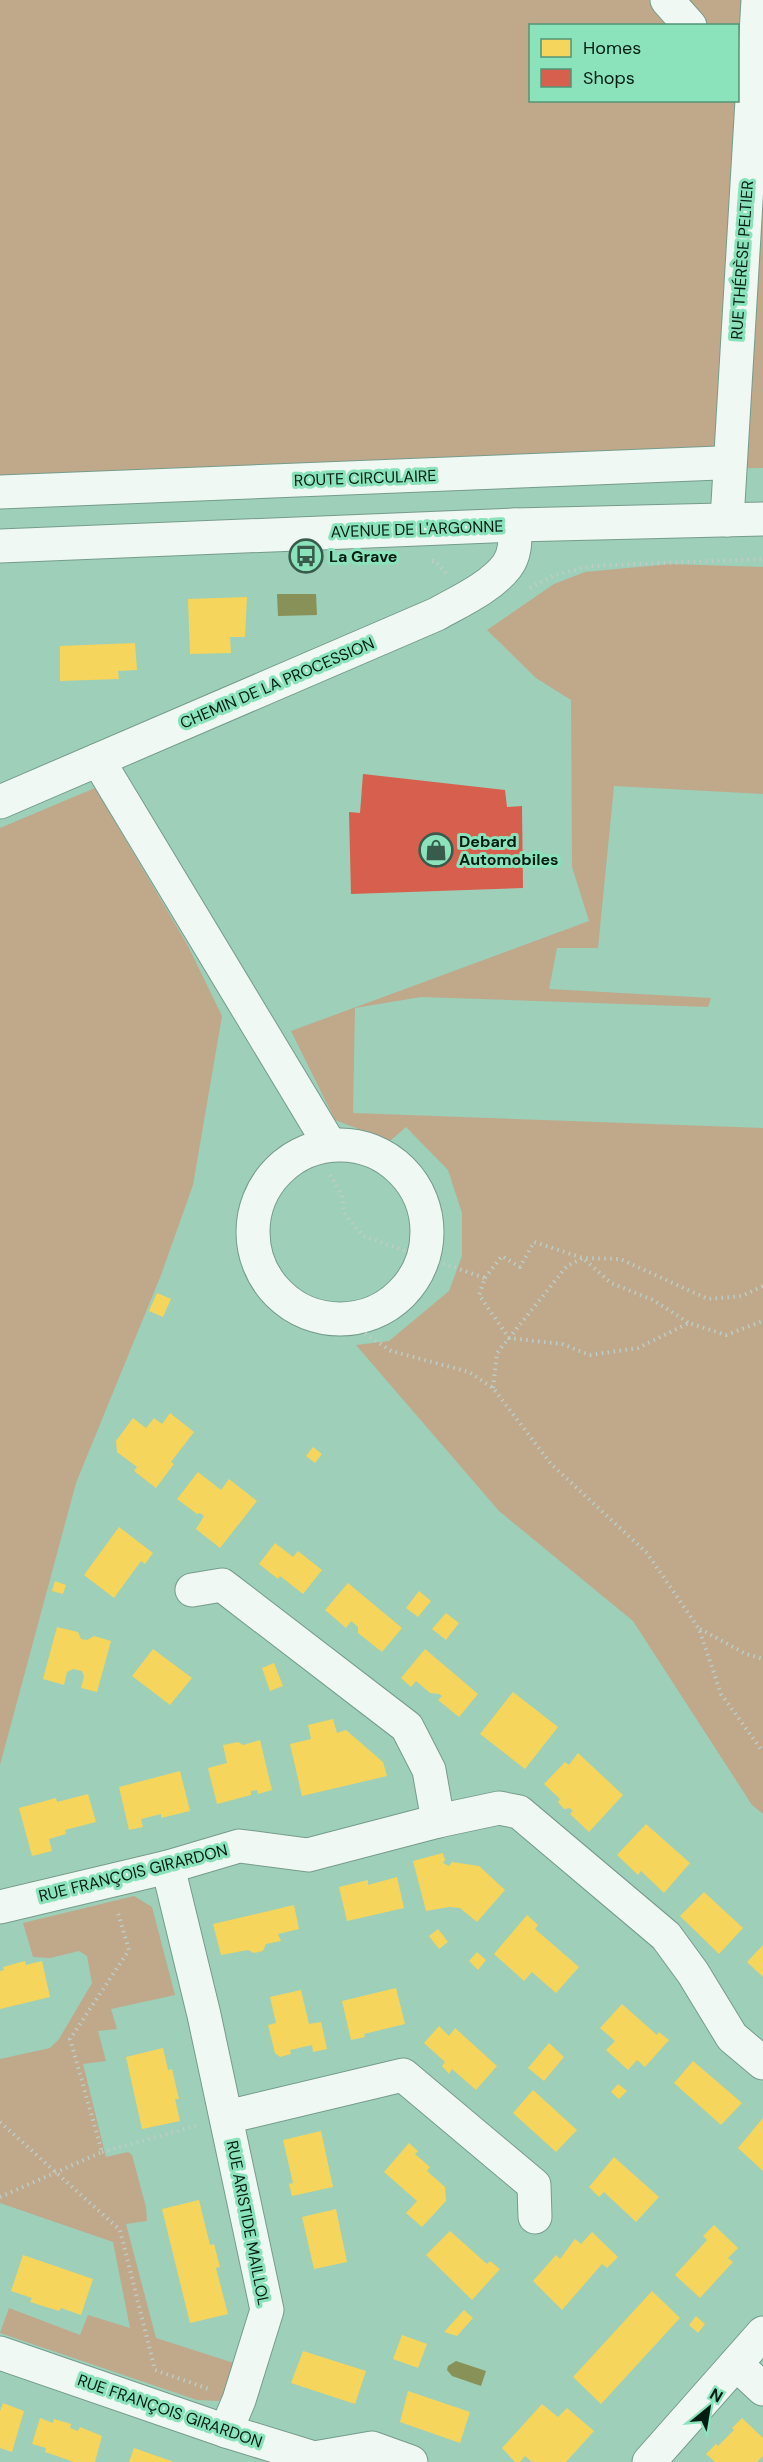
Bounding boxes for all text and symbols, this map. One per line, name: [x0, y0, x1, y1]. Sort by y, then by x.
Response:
legend: [529, 24, 739, 102]
text: Homes: [583, 36, 641, 60]
text: Shops: [583, 66, 635, 90]
street label: RUE THÉRÈSE PELTIER: [726, 180, 758, 340]
street label: ROUTE CIRCULAIRE: [293, 465, 437, 491]
street label: AVENUE DE L'ARGONNE: [330, 515, 504, 543]
bus stop icon: La Grave: [288, 538, 324, 574]
place label: La Grave: [329, 546, 398, 567]
street label: CHEMIN DE LA PROCESSION: [177, 633, 377, 733]
place label: Debard Automobiles: [459, 831, 559, 870]
shop icon: Debard Automobiles: [418, 832, 454, 868]
street label: RUE FRANÇOIS GIRARDON: [36, 1839, 230, 1907]
street label: RUE ARISTIDE MAILLOL: [222, 2139, 274, 2307]
street label: RUE FRANÇOIS GIRARDON: [75, 2369, 265, 2453]
north arrow: [679, 2378, 739, 2438]
text: N: [706, 2383, 727, 2407]

